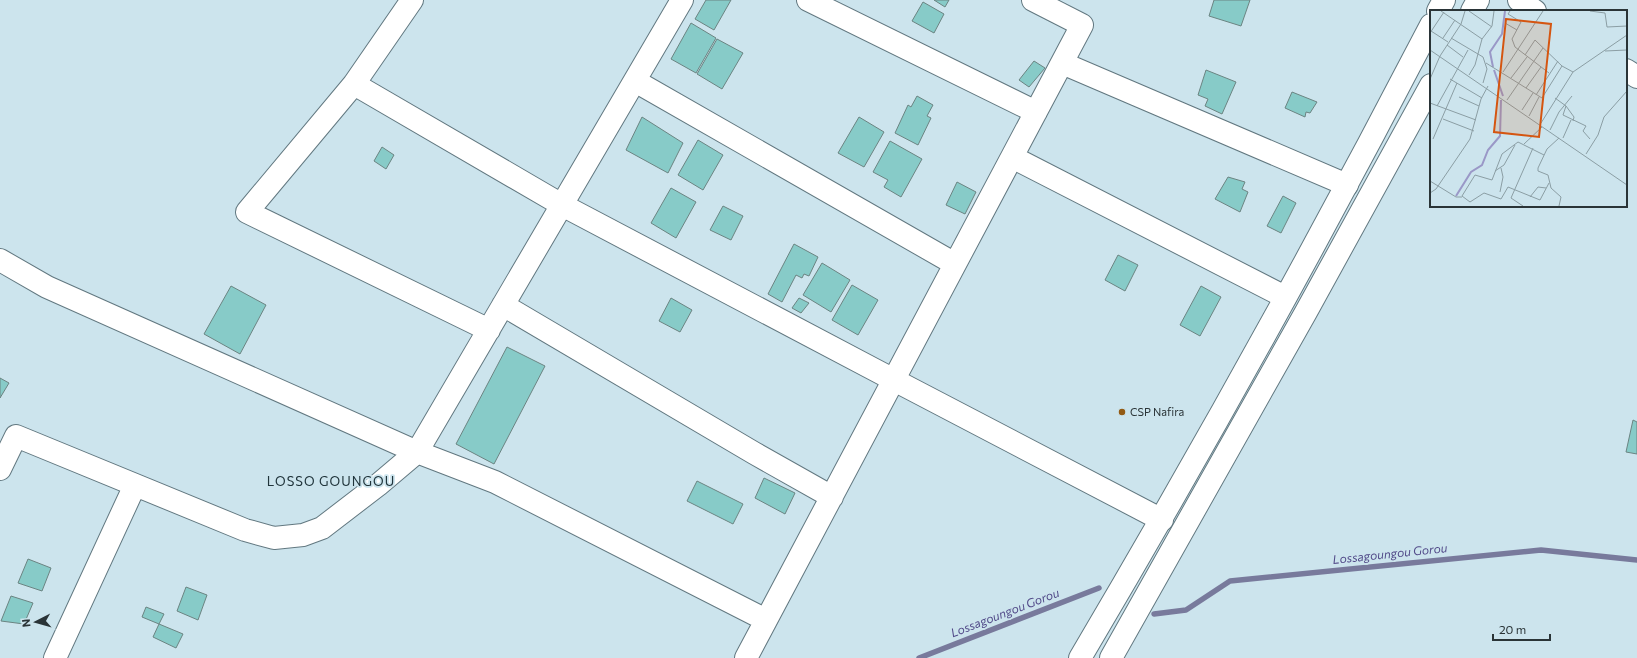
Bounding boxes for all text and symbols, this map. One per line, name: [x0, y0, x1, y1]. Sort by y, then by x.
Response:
inset map: [1430, 10, 1627, 207]
place label: CSP Nafira: [1130, 405, 1184, 418]
marker: CSP Nafira: [1117, 407, 1127, 417]
district label: LOSSO GOUNGOU: [267, 473, 395, 489]
water label: Lossagoungou Gorou: [1332, 540, 1448, 566]
water label: Lossagoungou Gorou: [948, 585, 1061, 639]
north arrow: [16, 602, 56, 642]
scale bar: [1493, 616, 1550, 642]
text: N: [19, 618, 32, 628]
text: 20 m: [1499, 622, 1526, 636]

